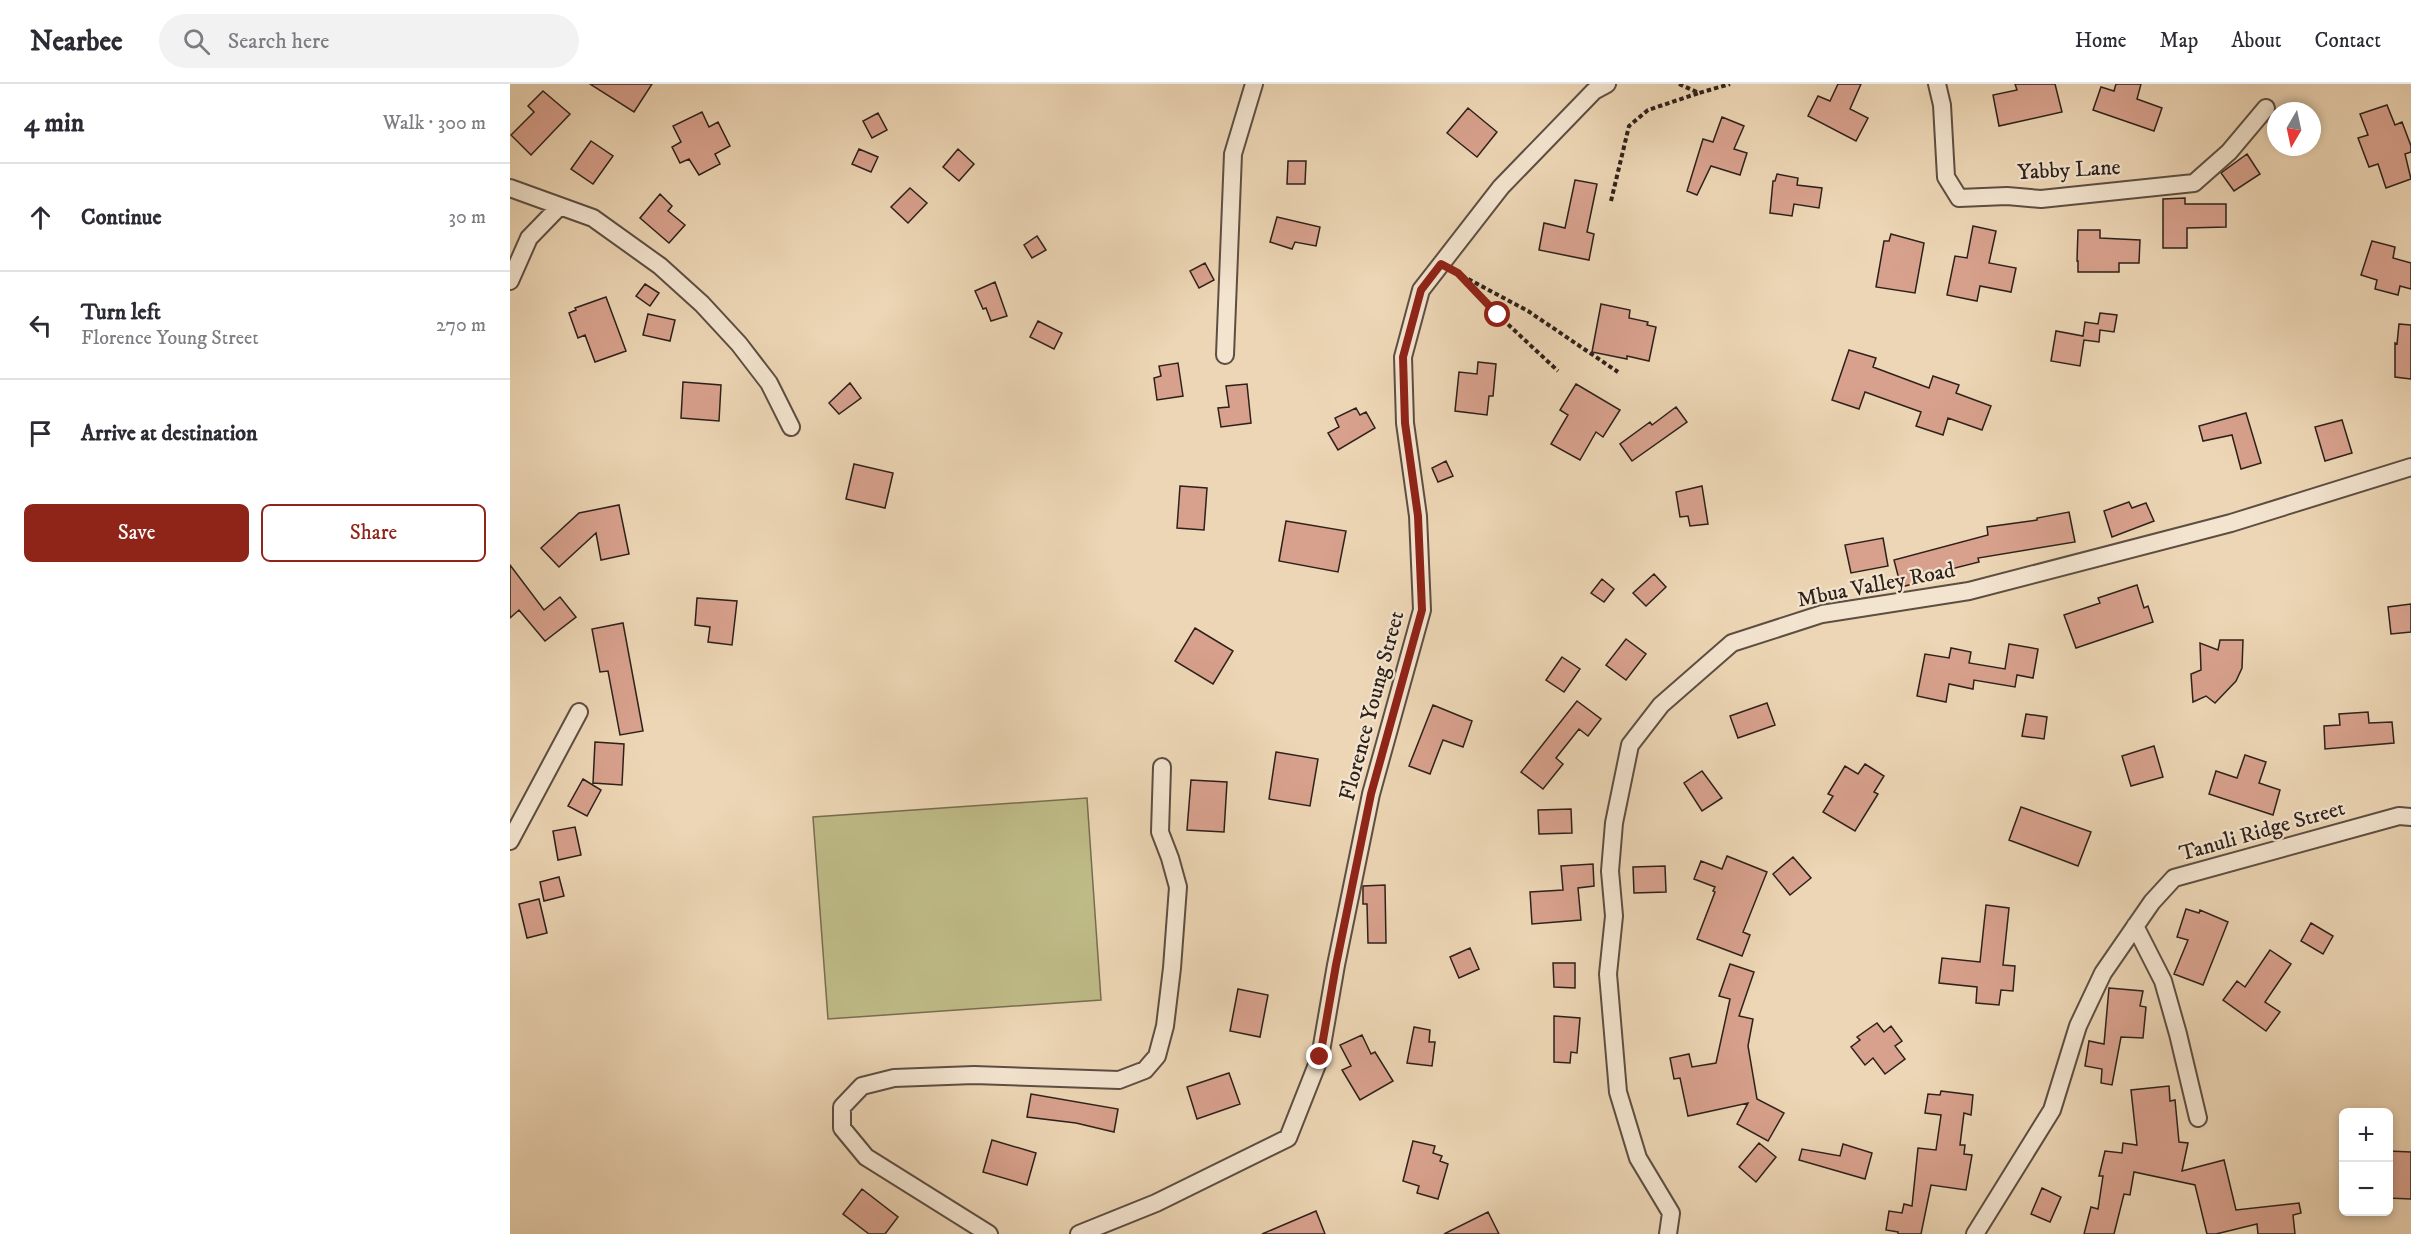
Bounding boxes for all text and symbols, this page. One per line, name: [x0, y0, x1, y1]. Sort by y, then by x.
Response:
search box: [159, 14, 579, 68]
text: Nearbee: [30, 24, 123, 59]
icon: search: [180, 25, 213, 58]
text: Search here: [228, 28, 329, 55]
text: Home: [2075, 28, 2127, 54]
text: Map: [2160, 28, 2198, 54]
text: About: [2231, 28, 2282, 54]
text: Contact: [2315, 28, 2381, 54]
north arrow: [2267, 102, 2321, 156]
text: 4 min: [24, 107, 84, 140]
text: Walk · 300 m: [383, 111, 486, 136]
street label: Yabby Lane: [2017, 154, 2121, 186]
icon: ahead: [24, 201, 57, 234]
text: Continue: [81, 204, 162, 231]
text: 30 m: [448, 205, 486, 230]
text: Turn left: [81, 299, 161, 326]
route start: [1484, 301, 1510, 327]
icon: left: [24, 309, 57, 342]
text: 270 m: [436, 313, 486, 338]
text: Florence Young Street: [81, 326, 259, 351]
icon: arrive: [24, 417, 57, 450]
text: Arrive at destination: [81, 420, 258, 447]
button: Save: [24, 504, 249, 562]
button: Share: [261, 504, 486, 562]
street label: Mbua Valley Road: [1795, 556, 1957, 614]
street label: Florence Young Street: [1334, 608, 1410, 804]
street label: Tanuli Ridge Street: [2176, 794, 2348, 868]
route end: [1306, 1043, 1332, 1069]
map controls: [2339, 1108, 2393, 1216]
button: +: [2339, 1108, 2393, 1162]
button: −: [2339, 1162, 2393, 1216]

